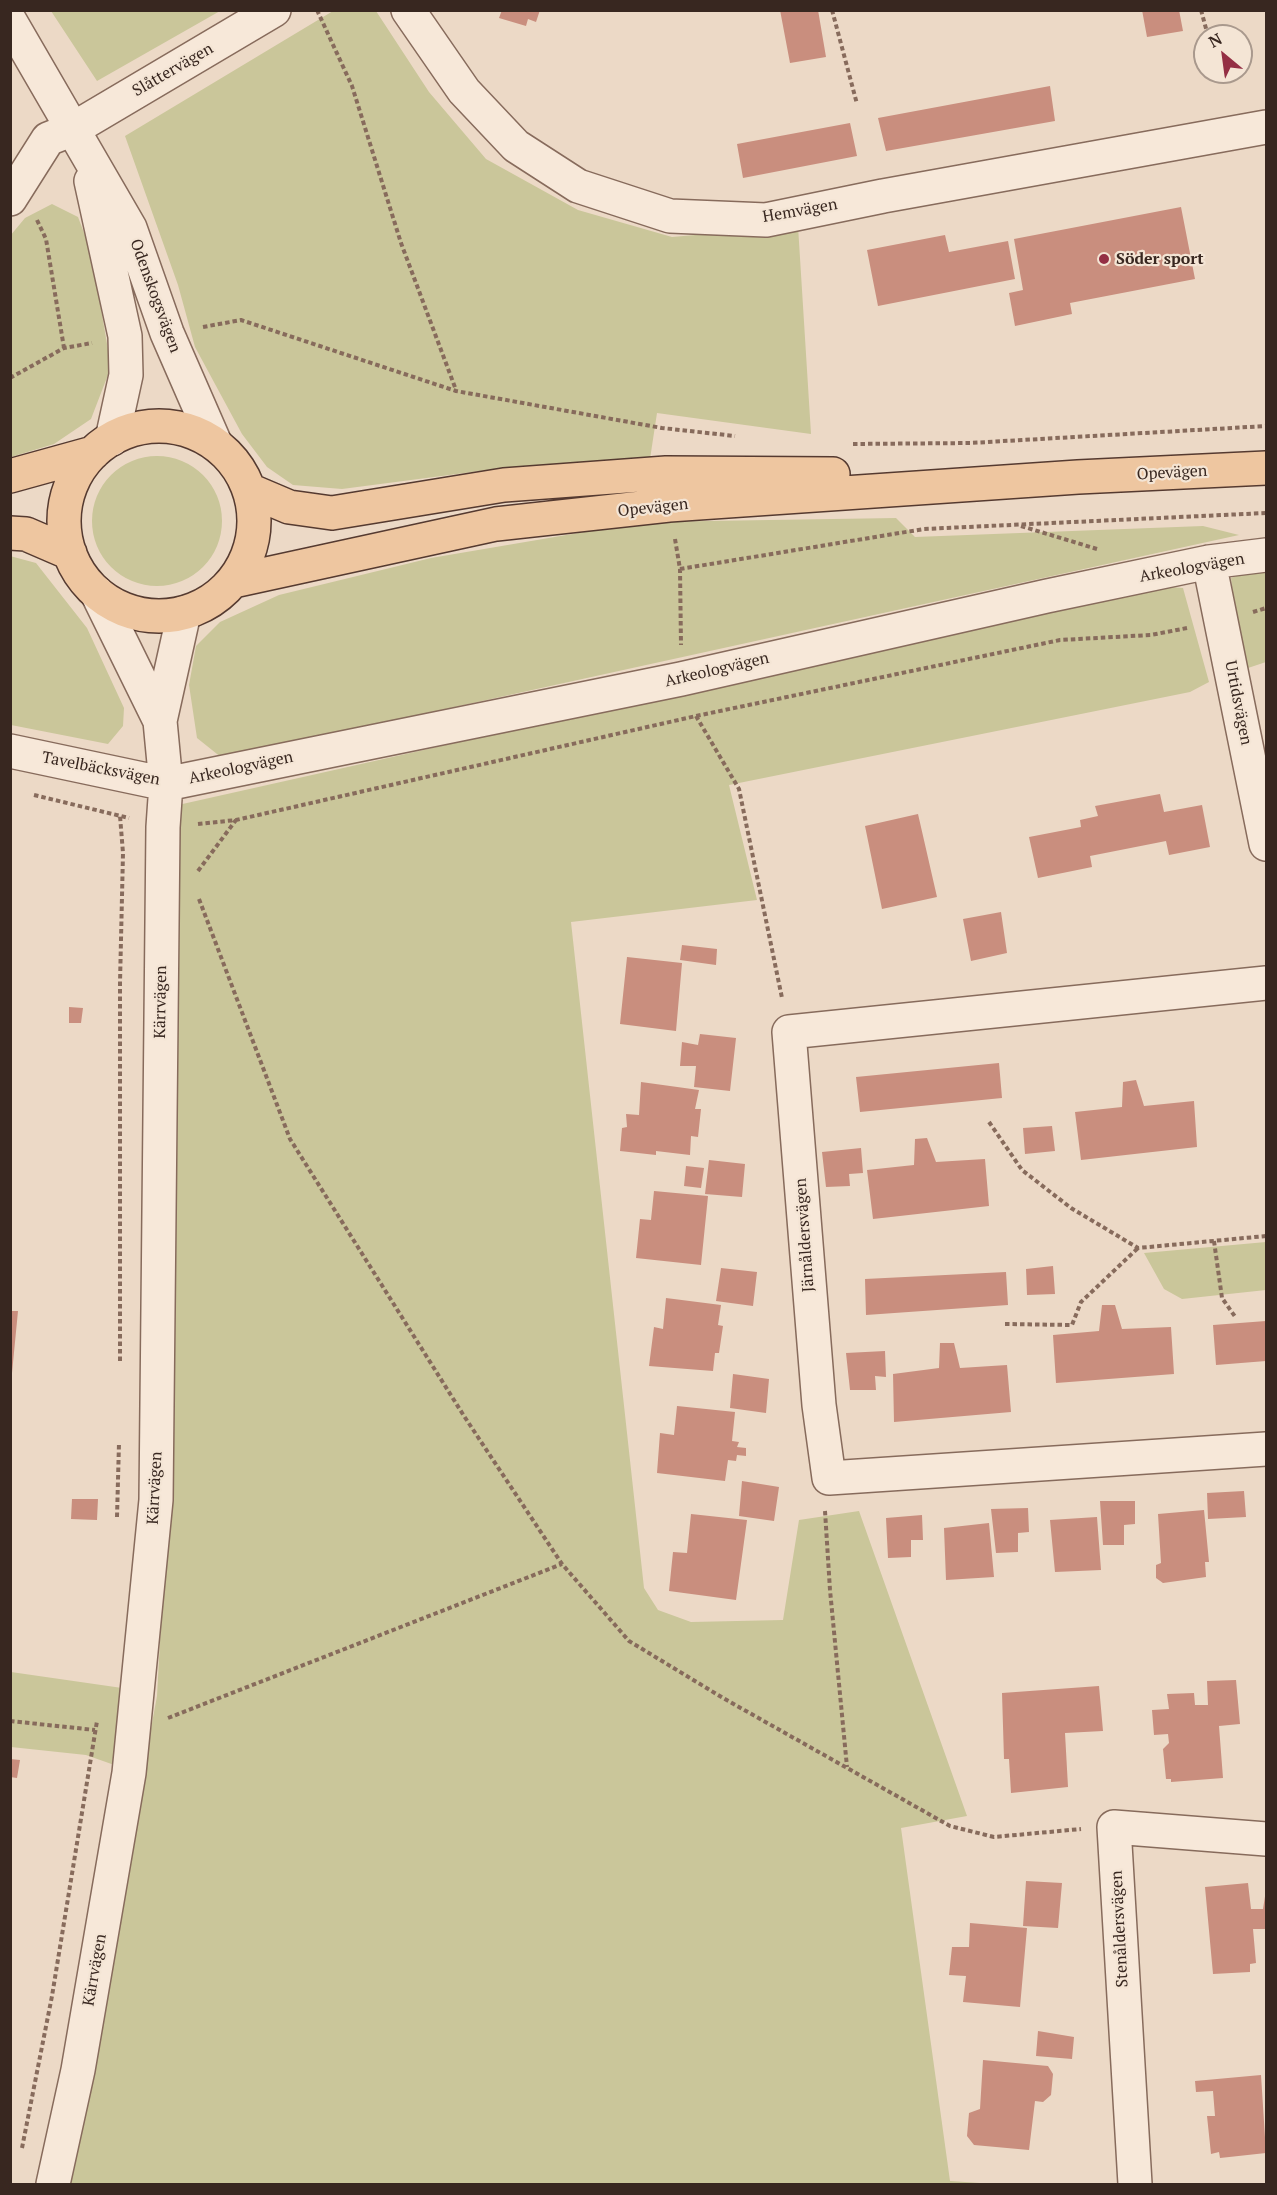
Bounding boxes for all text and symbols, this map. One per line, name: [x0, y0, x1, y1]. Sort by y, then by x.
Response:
north arrow: [1193, 24, 1253, 84]
text: N: [1205, 27, 1226, 53]
street label: Slåttervägen: [129, 39, 217, 101]
street label: Hemvägen: [761, 195, 839, 227]
street label: Odenskogsvägen: [126, 237, 184, 355]
place label: Söder sport: [1116, 249, 1204, 269]
marker: Söder sport: [1097, 252, 1111, 266]
street label: Opevägen: [1136, 462, 1208, 484]
street label: Opevägen: [617, 495, 689, 521]
street label: Arkeologvägen: [1138, 549, 1246, 587]
street label: Arkeologvägen: [663, 649, 771, 691]
street label: Urtidsvägen: [1220, 659, 1256, 747]
street label: Tavelbäcksvägen: [40, 748, 162, 790]
street label: Arkeologvägen: [187, 748, 295, 788]
street label: Kärrvägen: [151, 965, 171, 1039]
street label: Järnåldersvägen: [791, 1177, 819, 1293]
street label: Kärrvägen: [143, 1451, 167, 1525]
street label: Stenåldersvägen: [1107, 1870, 1133, 1988]
street label: Kärrvägen: [79, 1932, 111, 2008]

